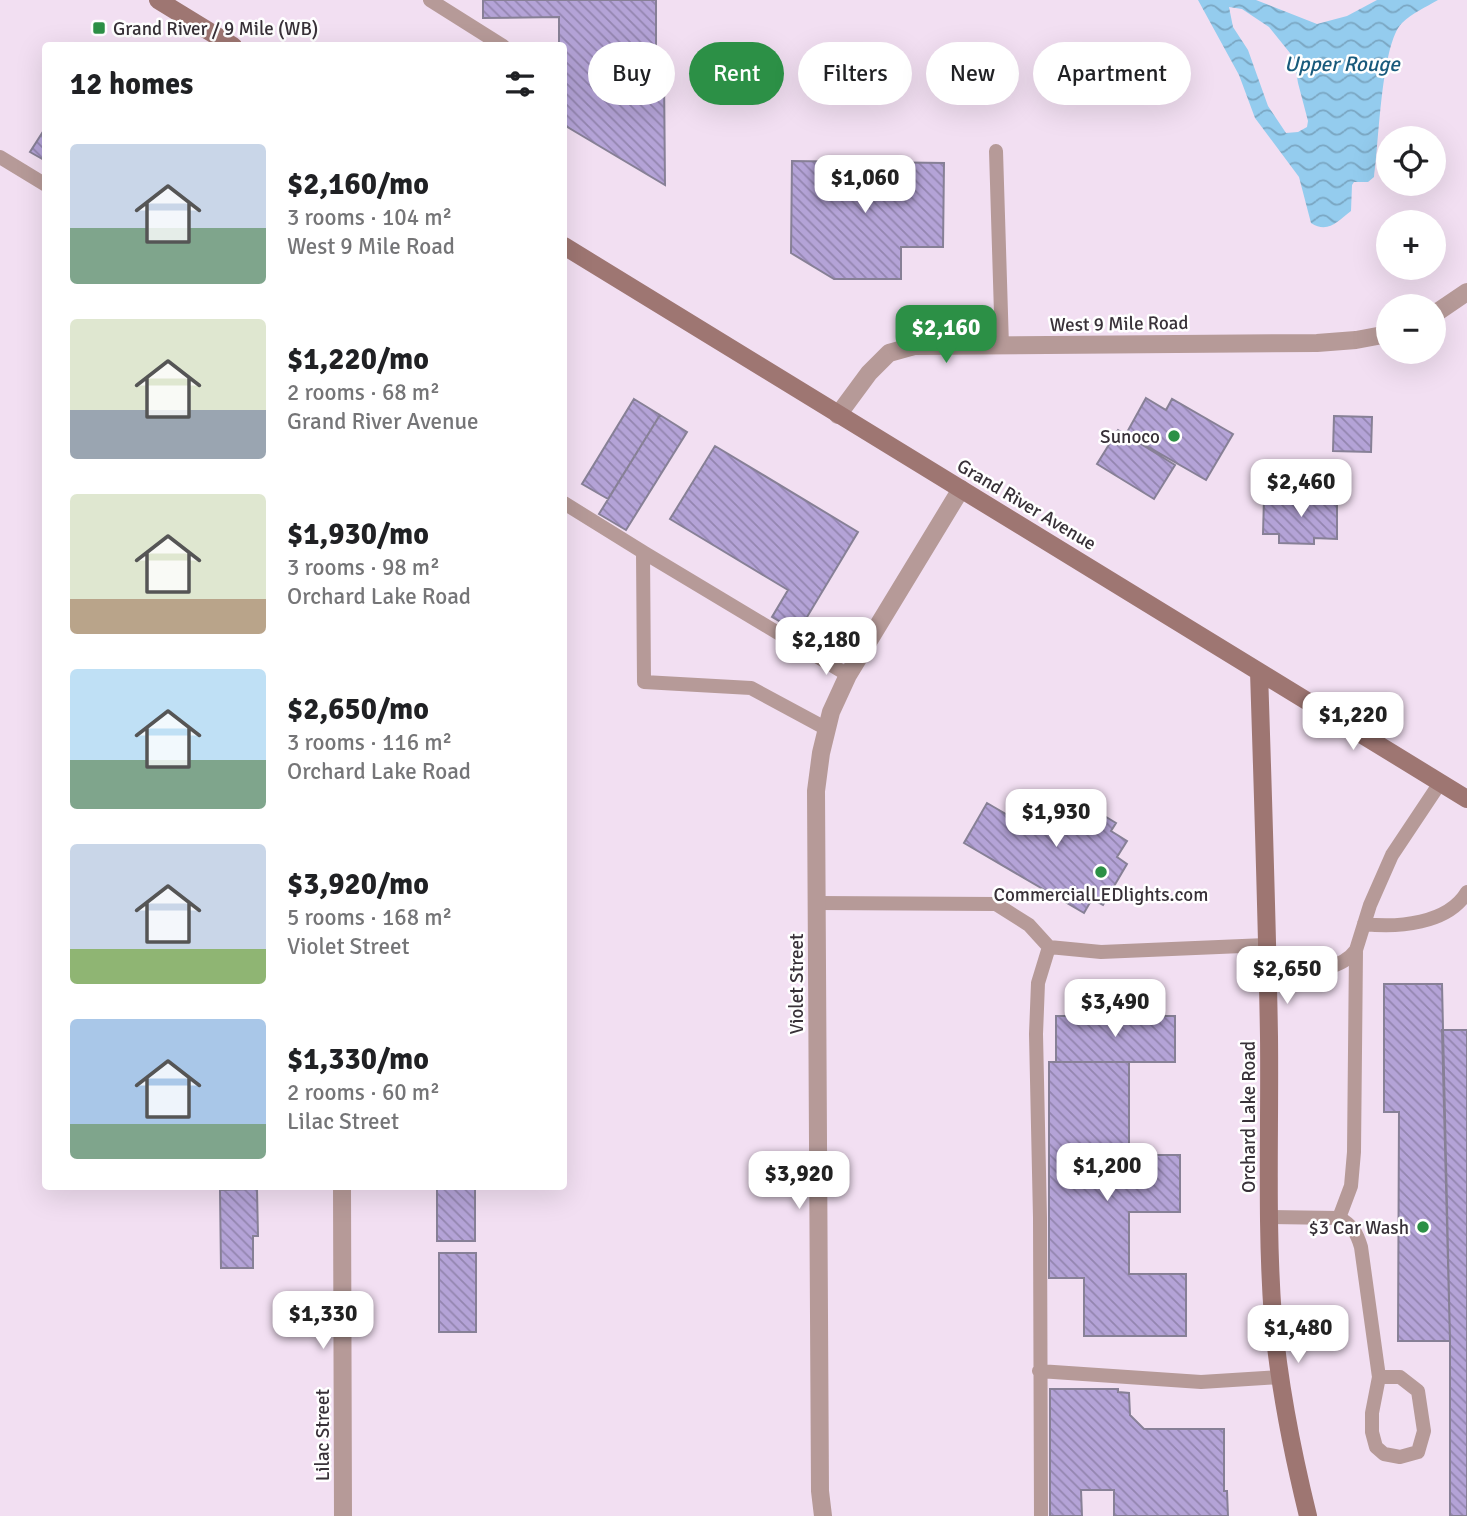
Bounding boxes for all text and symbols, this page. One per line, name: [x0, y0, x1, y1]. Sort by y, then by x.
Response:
place label: Grand River / 9 Mile (WB): [113, 17, 318, 41]
marker: Grand River / 9 Mile (WB): [91, 20, 107, 36]
chip: Buy: [588, 42, 675, 105]
chip: Rent: [689, 42, 784, 105]
chip: Filters: [798, 42, 912, 105]
chip: New: [926, 42, 1019, 105]
chip: Apartment: [1033, 42, 1191, 105]
water label: Upper Rouge: [1284, 51, 1401, 77]
icon: filters: [501, 65, 539, 103]
text: 12 homes: [70, 66, 193, 103]
map controls: [1376, 126, 1446, 364]
button: locate: [1376, 126, 1446, 196]
pin: $1,060: [808, 156, 922, 215]
text: $1,060: [831, 163, 899, 192]
text: $2,160/mo: [287, 166, 429, 203]
icon: home: [126, 172, 210, 256]
text: 3 rooms · 104 m²: [287, 203, 452, 232]
button: +: [1376, 210, 1446, 280]
text: West 9 Mile Road: [287, 232, 455, 261]
button: −: [1376, 294, 1446, 364]
pin: $2,160: [889, 306, 1003, 365]
street label: West 9 Mile Road: [1049, 311, 1189, 337]
text: $2,160: [912, 313, 980, 342]
text: $1,220/mo: [287, 341, 429, 378]
icon: home: [126, 347, 210, 431]
text: 2 rooms · 68 m²: [287, 378, 440, 407]
text: Grand River Avenue: [287, 407, 479, 436]
place label: Sunoco: [1100, 425, 1160, 449]
marker: Sunoco: [1166, 428, 1182, 444]
street label: Grand River Avenue: [953, 454, 1100, 556]
pin: $2,460: [1244, 460, 1358, 519]
text: $2,460: [1267, 467, 1335, 496]
text: $1,930/mo: [287, 516, 429, 553]
icon: home: [126, 522, 210, 606]
text: 3 rooms · 98 m²: [287, 553, 440, 582]
text: Orchard Lake Road: [287, 582, 471, 611]
pin: $2,180: [769, 618, 883, 677]
text: $2,180: [792, 625, 860, 654]
text: $2,650/mo: [287, 691, 429, 728]
pin: $1,220: [1296, 692, 1410, 752]
icon: home: [126, 697, 210, 781]
text: $1,220: [1319, 700, 1387, 729]
text: 3 rooms · 116 m²: [287, 728, 452, 757]
text: Orchard Lake Road: [287, 757, 471, 786]
pin: $1,930: [999, 790, 1113, 849]
text: $1,930: [1022, 797, 1090, 826]
marker: CommercialLEDlights.com: [1093, 864, 1109, 880]
text: $3,920/mo: [287, 866, 429, 903]
icon: home: [126, 872, 210, 956]
place label: CommercialLEDlights.com: [994, 883, 1208, 907]
text: 5 rooms · 168 m²: [287, 903, 452, 932]
text: Violet Street: [287, 932, 409, 961]
street label: Violet Street: [785, 933, 809, 1035]
pin: $2,650: [1230, 946, 1344, 1006]
text: $2,650: [1253, 954, 1321, 983]
pin: $3,490: [1058, 979, 1172, 1039]
text: $3,490: [1081, 987, 1149, 1016]
text: $1,330/mo: [287, 1041, 429, 1078]
street label: Orchard Lake Road: [1237, 1041, 1261, 1193]
icon: home: [126, 1047, 210, 1131]
text: 2 rooms · 60 m²: [287, 1078, 440, 1107]
text: Lilac Street: [287, 1107, 399, 1136]
pin: $1,200: [1050, 1144, 1164, 1203]
text: $1,200: [1073, 1151, 1141, 1180]
pin: $3,920: [742, 1152, 856, 1211]
text: $3,920: [765, 1159, 833, 1188]
place label: $3 Car Wash: [1308, 1216, 1409, 1240]
marker: $3 Car Wash: [1415, 1219, 1431, 1235]
pin: $1,330: [266, 1292, 380, 1351]
text: $1,330: [289, 1299, 357, 1328]
pin: $1,480: [1241, 1306, 1355, 1365]
text: $1,480: [1264, 1313, 1332, 1342]
street label: Lilac Street: [311, 1388, 335, 1481]

